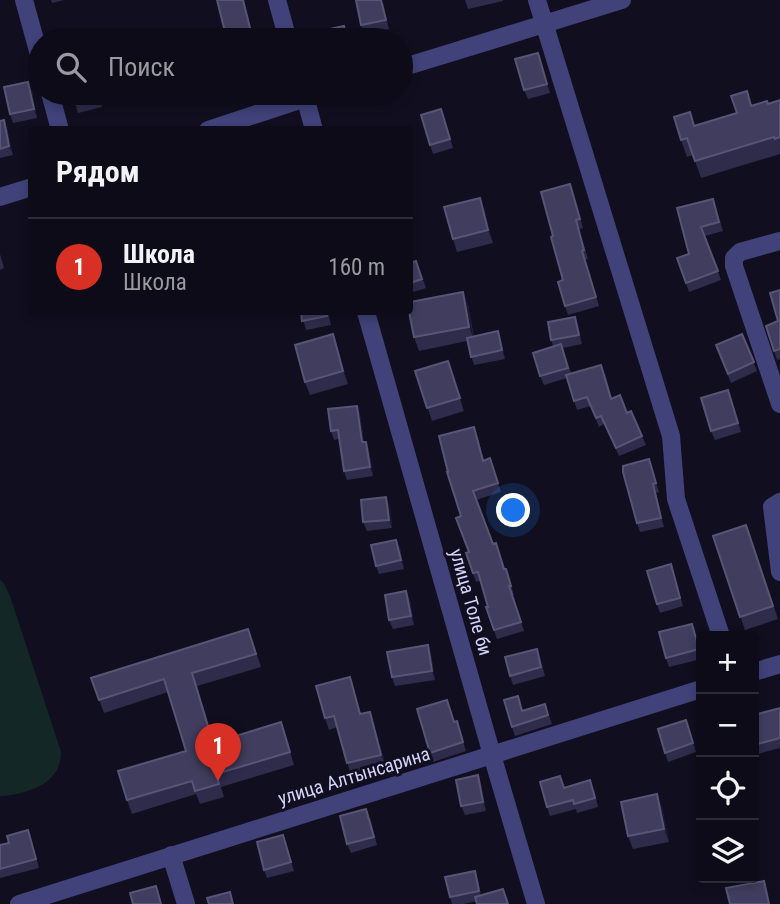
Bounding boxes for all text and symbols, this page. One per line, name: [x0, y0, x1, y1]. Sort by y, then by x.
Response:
search box: [28, 28, 413, 105]
icon: search: [52, 48, 90, 86]
text: Поиск: [108, 52, 175, 82]
text: Рядом: [56, 154, 140, 189]
text: Школа: [123, 239, 195, 269]
text: 1: [73, 254, 85, 281]
text: 160 m: [328, 254, 385, 281]
text: Школа: [123, 269, 187, 296]
your location: [496, 493, 530, 527]
street label: улица Толе би: [445, 546, 497, 658]
map controls: [696, 631, 759, 883]
button: +: [696, 631, 759, 694]
button: −: [696, 694, 759, 757]
pin: 1: [195, 723, 241, 781]
street label: улица Алтынсарина: [275, 742, 433, 810]
button: locate: [696, 757, 759, 820]
button: layers: [696, 820, 759, 883]

